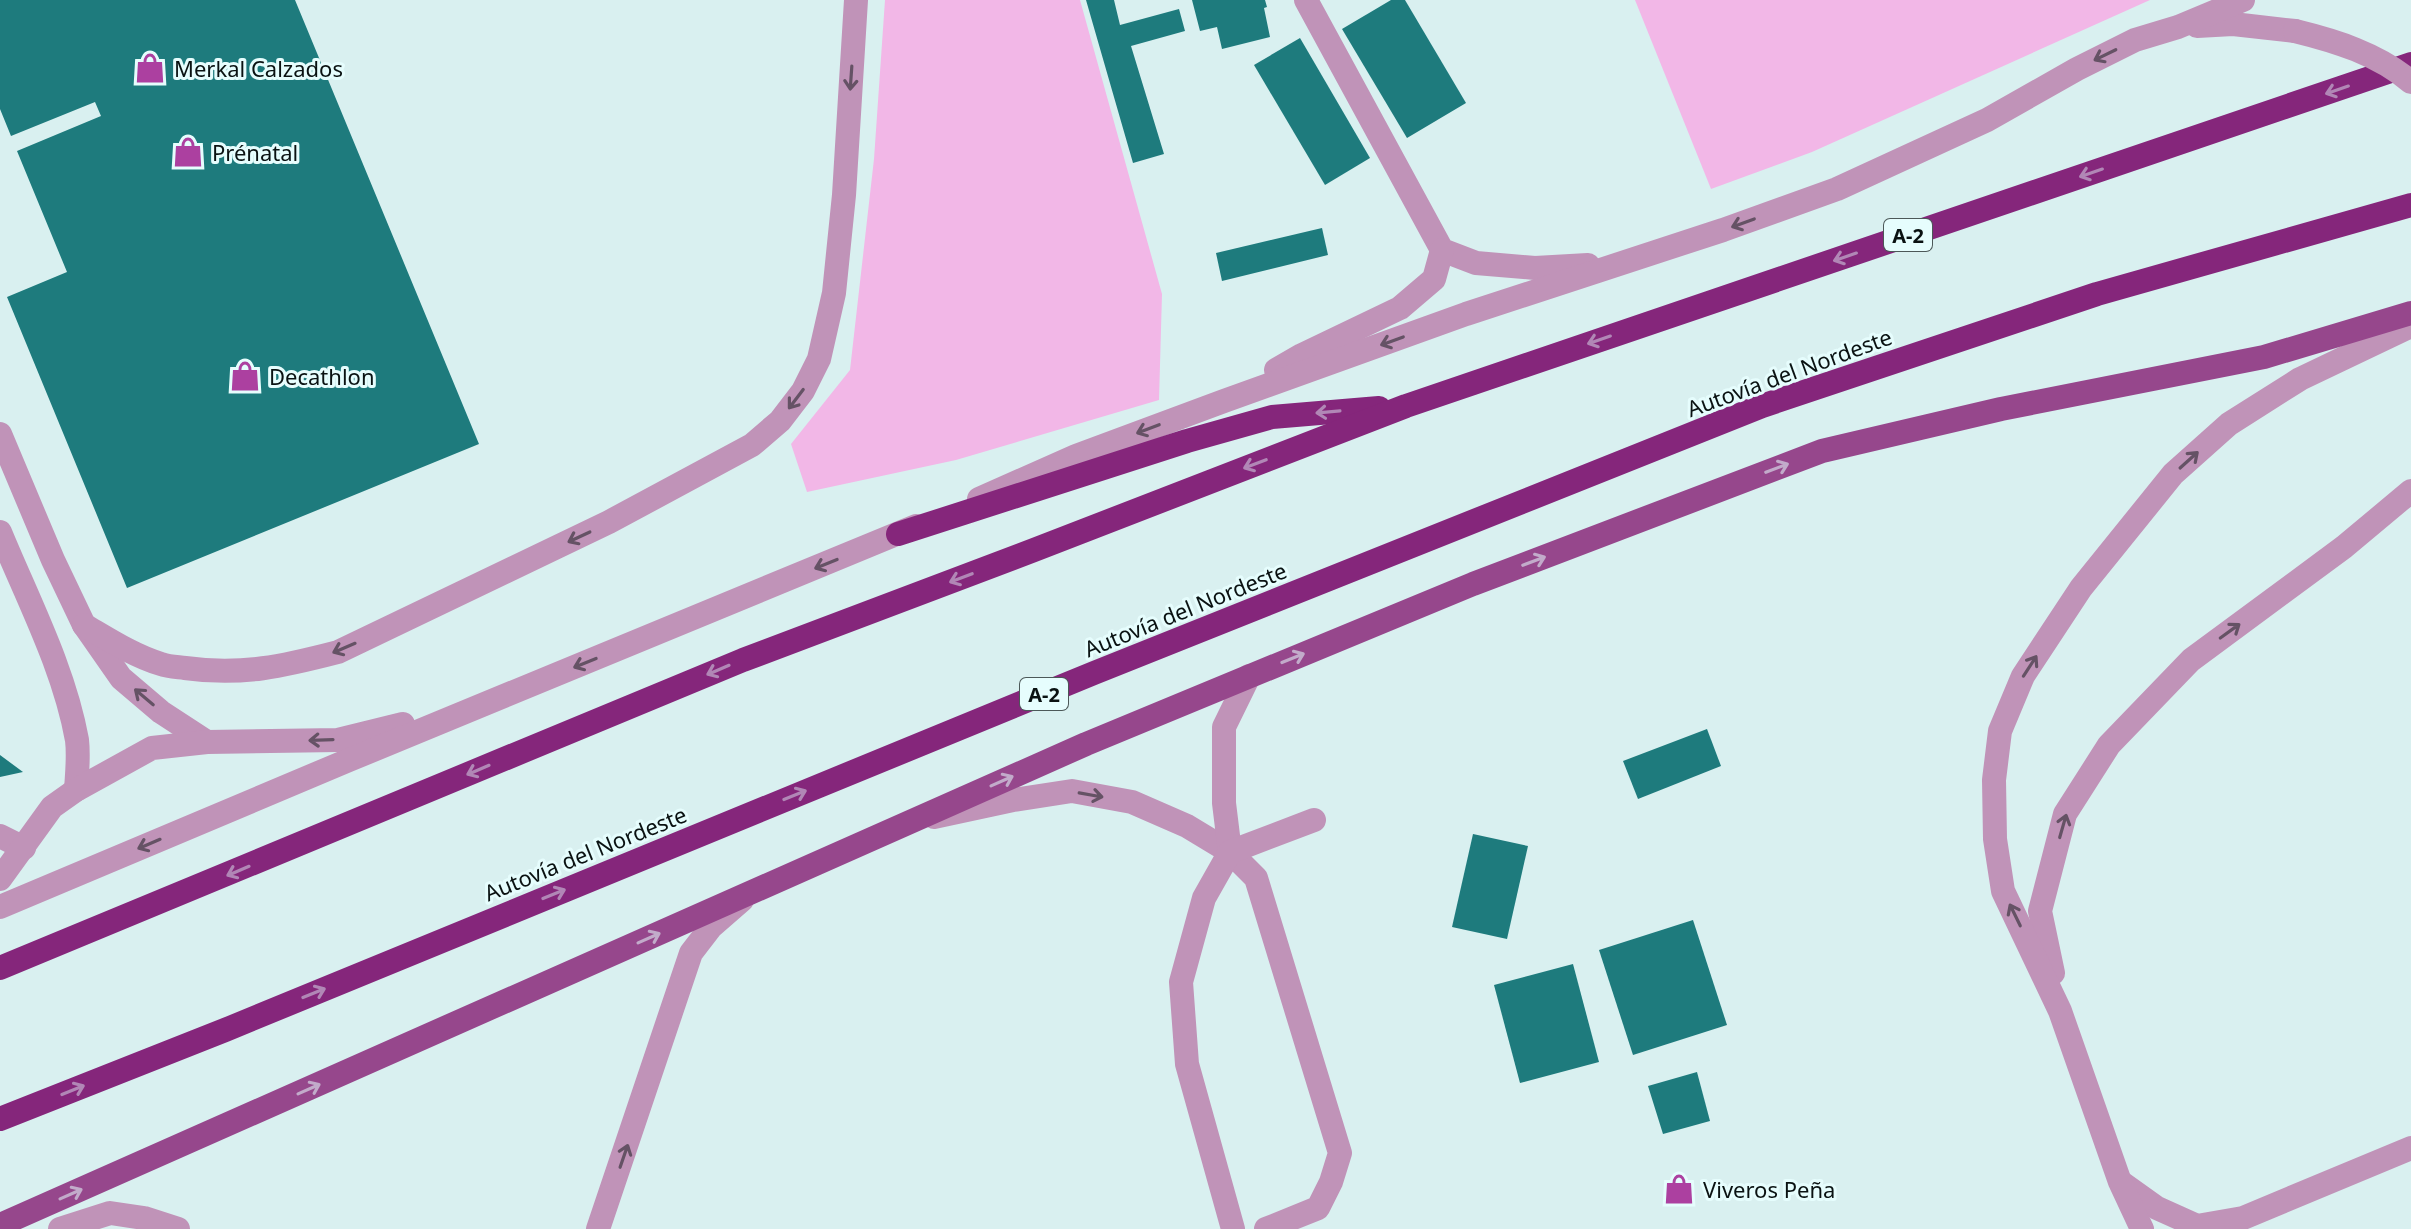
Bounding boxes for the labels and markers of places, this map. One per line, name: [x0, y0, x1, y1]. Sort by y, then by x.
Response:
shop icon: Merkal Calzados: [133, 51, 167, 85]
place label: Merkal Calzados: [174, 53, 343, 83]
shop icon: Prénatal: [171, 135, 205, 169]
place label: Prénatal: [212, 137, 298, 167]
shop icon: Decathlon: [228, 359, 262, 393]
place label: Decathlon: [269, 361, 375, 391]
shop icon: Viveros Peña: [1662, 1172, 1696, 1206]
place label: Viveros Peña: [1703, 1174, 1835, 1204]

